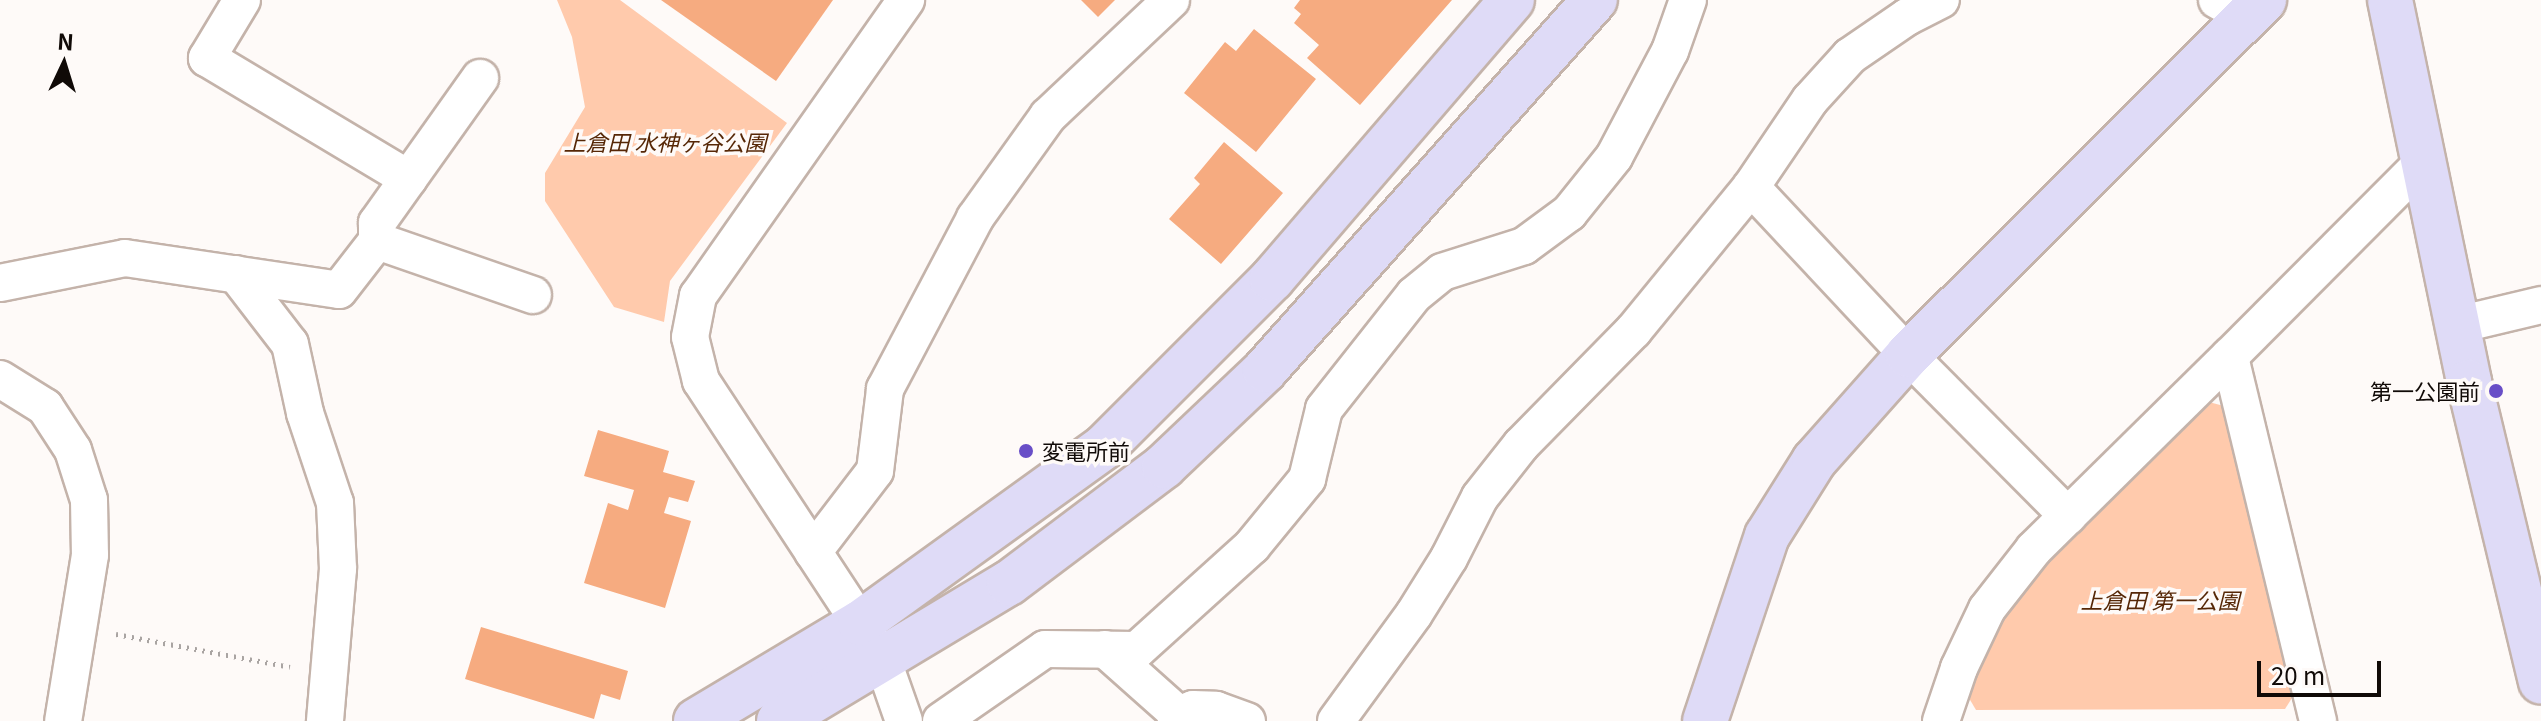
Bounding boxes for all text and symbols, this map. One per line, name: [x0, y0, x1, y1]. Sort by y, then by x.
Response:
north arrow: [24, 24, 104, 104]
text: N: [56, 24, 75, 57]
park label: 上倉田 水神ヶ谷公園: [564, 129, 766, 155]
place label: 第一公園前: [2370, 378, 2480, 404]
marker: 第一公園前: [2487, 382, 2505, 400]
place label: 変電所前: [1042, 438, 1130, 464]
marker: 変電所前: [1017, 442, 1035, 460]
park label: 上倉田 第一公園: [2081, 587, 2239, 613]
scale bar: [2261, 645, 2385, 695]
text: 20 m: [2271, 657, 2325, 692]

